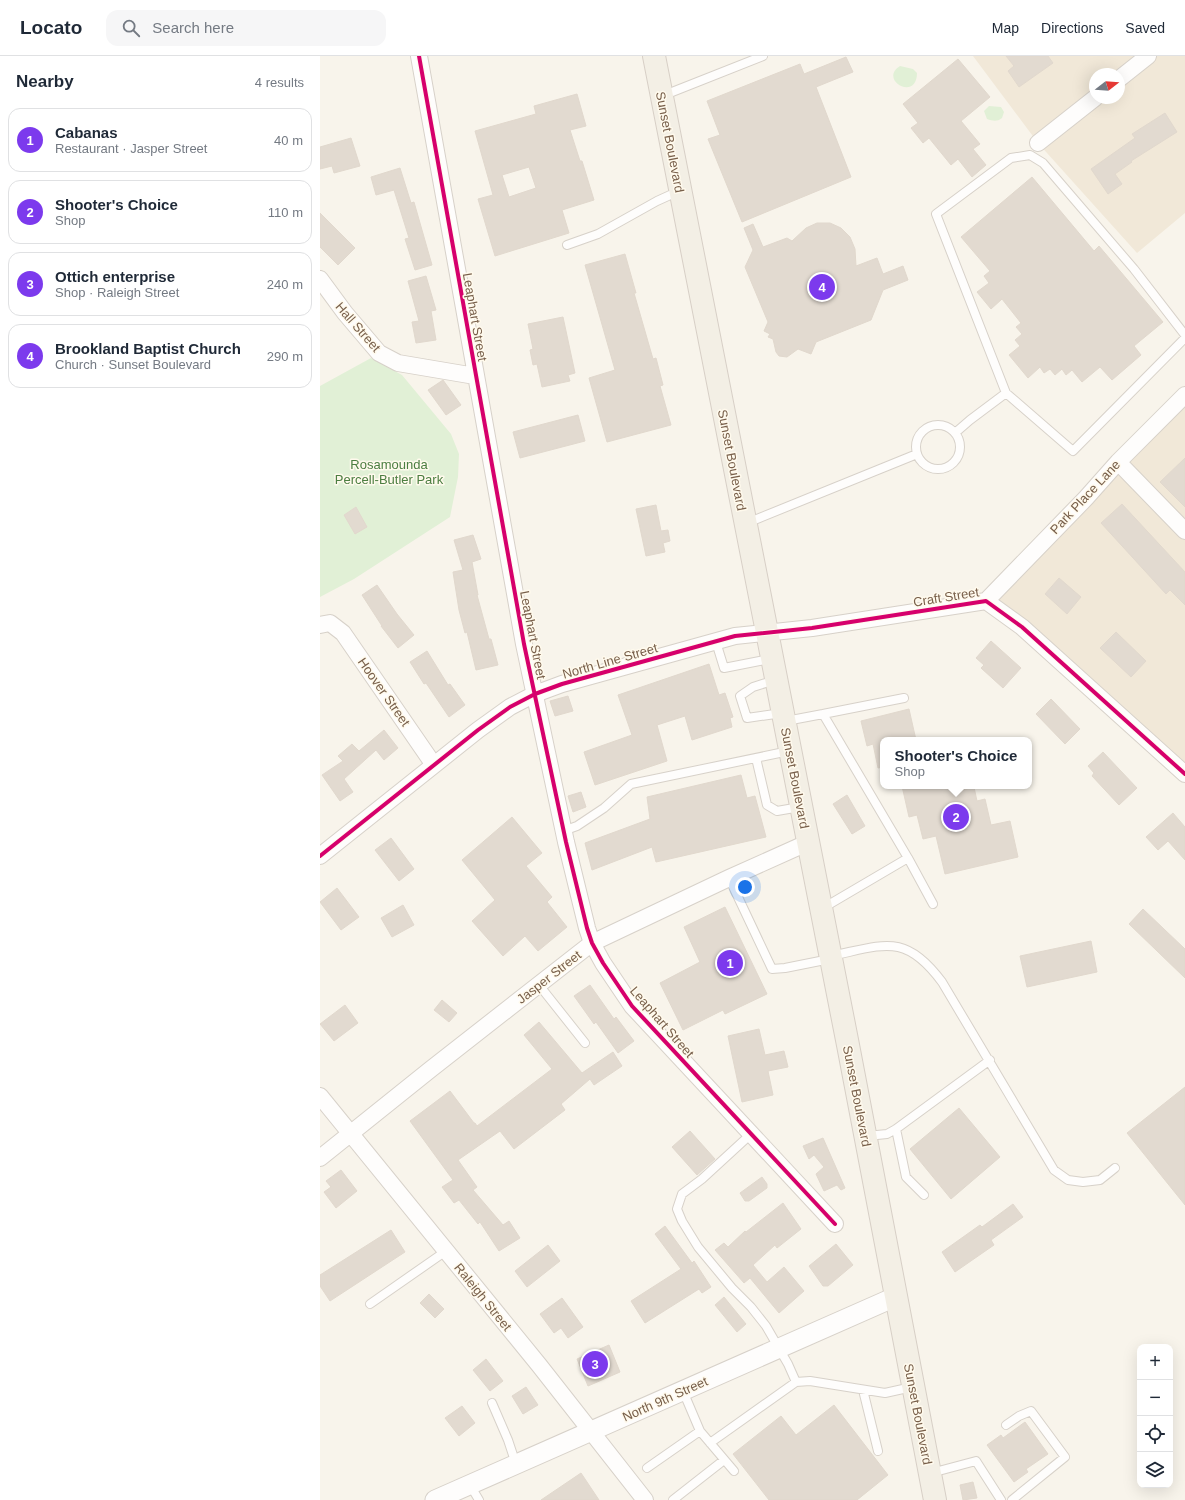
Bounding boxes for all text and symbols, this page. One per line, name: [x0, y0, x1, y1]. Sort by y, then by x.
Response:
search box: [106, 10, 386, 46]
text: Locato: [20, 17, 82, 38]
icon: search: [120, 17, 142, 39]
text: Search here: [152, 19, 234, 36]
text: Map: [992, 20, 1019, 36]
text: Directions: [1041, 20, 1103, 36]
text: Saved: [1125, 20, 1165, 36]
north arrow: [1089, 68, 1125, 104]
text: Nearby: [16, 72, 74, 91]
text: 4 results: [255, 75, 304, 90]
street label: Sunset Boulevard: [653, 90, 687, 194]
text: Cabanas: [55, 124, 118, 141]
text: 1: [26, 133, 34, 148]
text: 40 m: [274, 133, 303, 148]
text: Restaurant · Jasper Street: [55, 141, 207, 156]
text: Shooter's Choice: [55, 196, 178, 213]
text: 2: [26, 205, 34, 220]
text: 110 m: [268, 205, 303, 220]
text: Shop: [55, 213, 85, 228]
text: Ottich enterprise: [55, 268, 175, 285]
street label: Leaphart Street: [460, 272, 490, 363]
pin: 4: [809, 272, 835, 302]
text: 3: [26, 277, 34, 292]
text: 240 m: [267, 277, 303, 292]
text: Shop · Raleigh Street: [55, 285, 179, 300]
street label: Hall Street: [332, 299, 384, 355]
text: Brookland Baptist Church: [55, 340, 241, 357]
text: 4: [26, 349, 34, 364]
text: 290 m: [267, 349, 303, 364]
text: Church · Sunset Boulevard: [55, 357, 211, 372]
street label: Sunset Boulevard: [715, 408, 749, 512]
park label: Rosamounda Percell-Butler Park: [335, 457, 444, 487]
street label: Park Place Lane: [1047, 457, 1123, 537]
street label: Craft Street: [912, 584, 980, 610]
street label: Leaphart Street: [517, 590, 549, 681]
street label: North Line Street: [561, 640, 660, 682]
street label: Hoover Street: [355, 655, 413, 729]
street label: Sunset Boulevard: [778, 726, 812, 830]
popup: [880, 737, 1032, 789]
text: Shooter's Choice: [895, 747, 1017, 764]
text: Shop: [895, 764, 925, 779]
pin: 2: [943, 802, 969, 832]
your location: [735, 877, 755, 897]
street label: Jasper Street: [514, 947, 584, 1007]
pin: 1: [717, 948, 743, 978]
street label: Leaphart Street: [627, 983, 697, 1061]
street label: Sunset Boulevard: [840, 1044, 874, 1148]
street label: Raleigh Street: [451, 1260, 515, 1334]
map controls: [1137, 1344, 1173, 1488]
button: +: [1137, 1344, 1173, 1380]
pin: 3: [582, 1349, 608, 1379]
street label: Sunset Boulevard: [901, 1362, 935, 1466]
street label: North 9th Street: [620, 1373, 710, 1425]
button: −: [1137, 1380, 1173, 1416]
button: locate: [1137, 1416, 1173, 1452]
button: layers: [1137, 1452, 1173, 1488]

